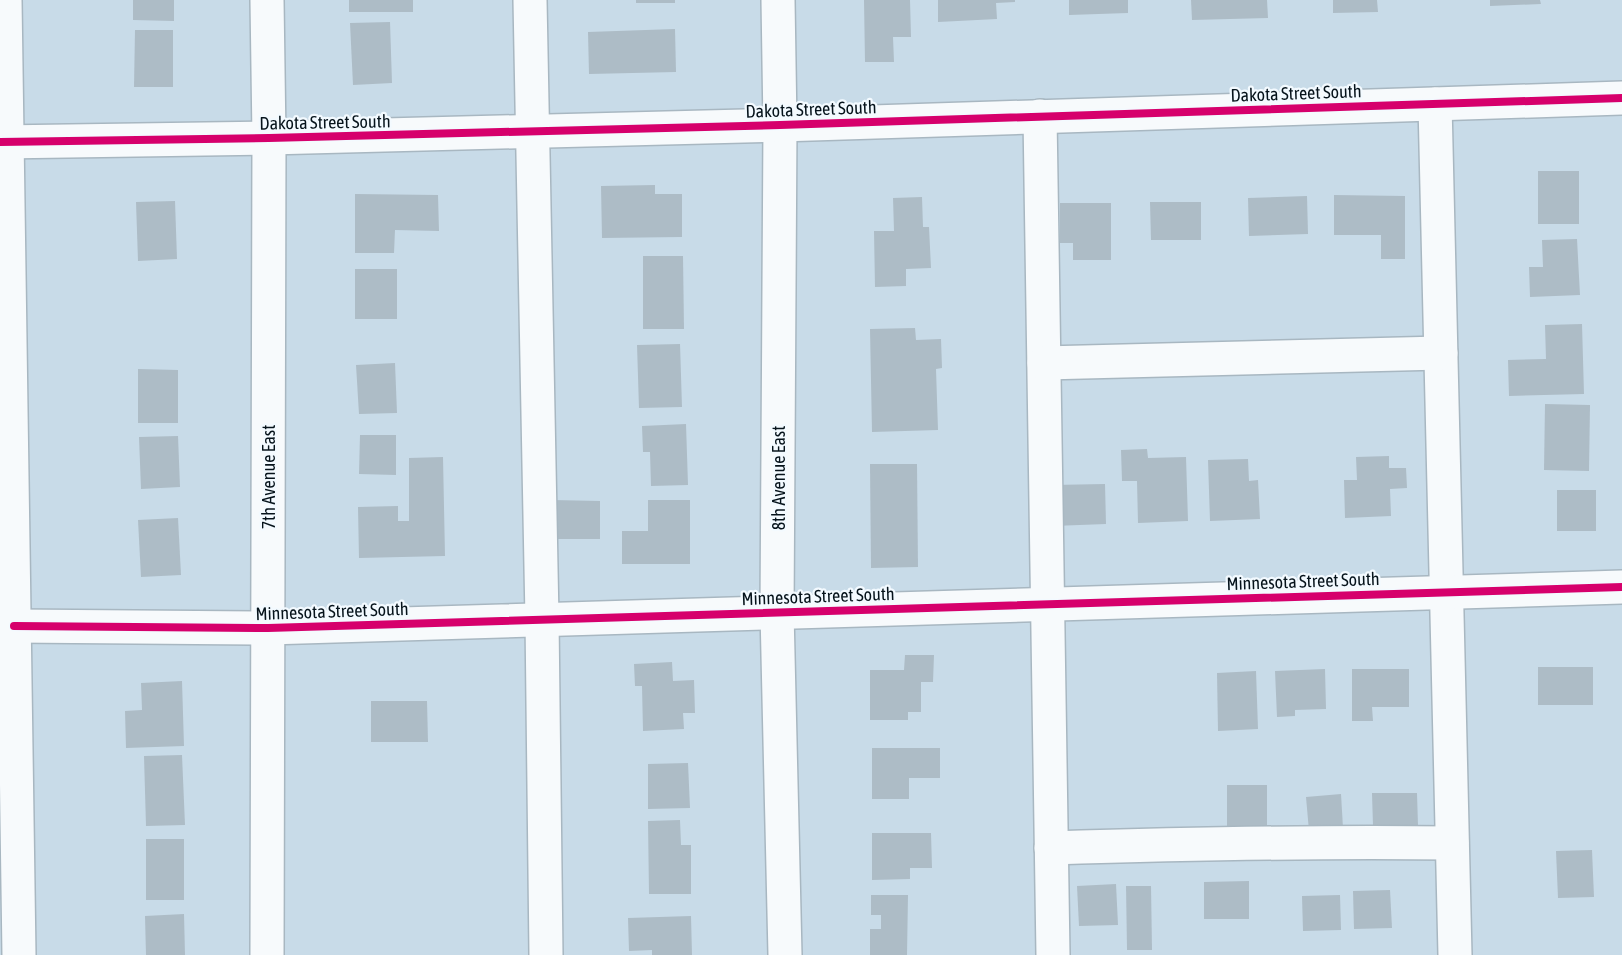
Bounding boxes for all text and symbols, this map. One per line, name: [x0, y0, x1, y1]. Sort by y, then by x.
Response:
street label: Dakota Street South: [1230, 80, 1362, 106]
street label: Dakota Street South: [745, 96, 877, 122]
street label: Dakota Street South: [259, 110, 391, 134]
street label: 7th Avenue East: [258, 425, 279, 529]
street label: 8th Avenue East: [768, 426, 789, 530]
street label: Minnesota Street South: [1226, 568, 1380, 594]
street label: Minnesota Street South: [741, 583, 895, 609]
street label: Minnesota Street South: [255, 598, 409, 624]

